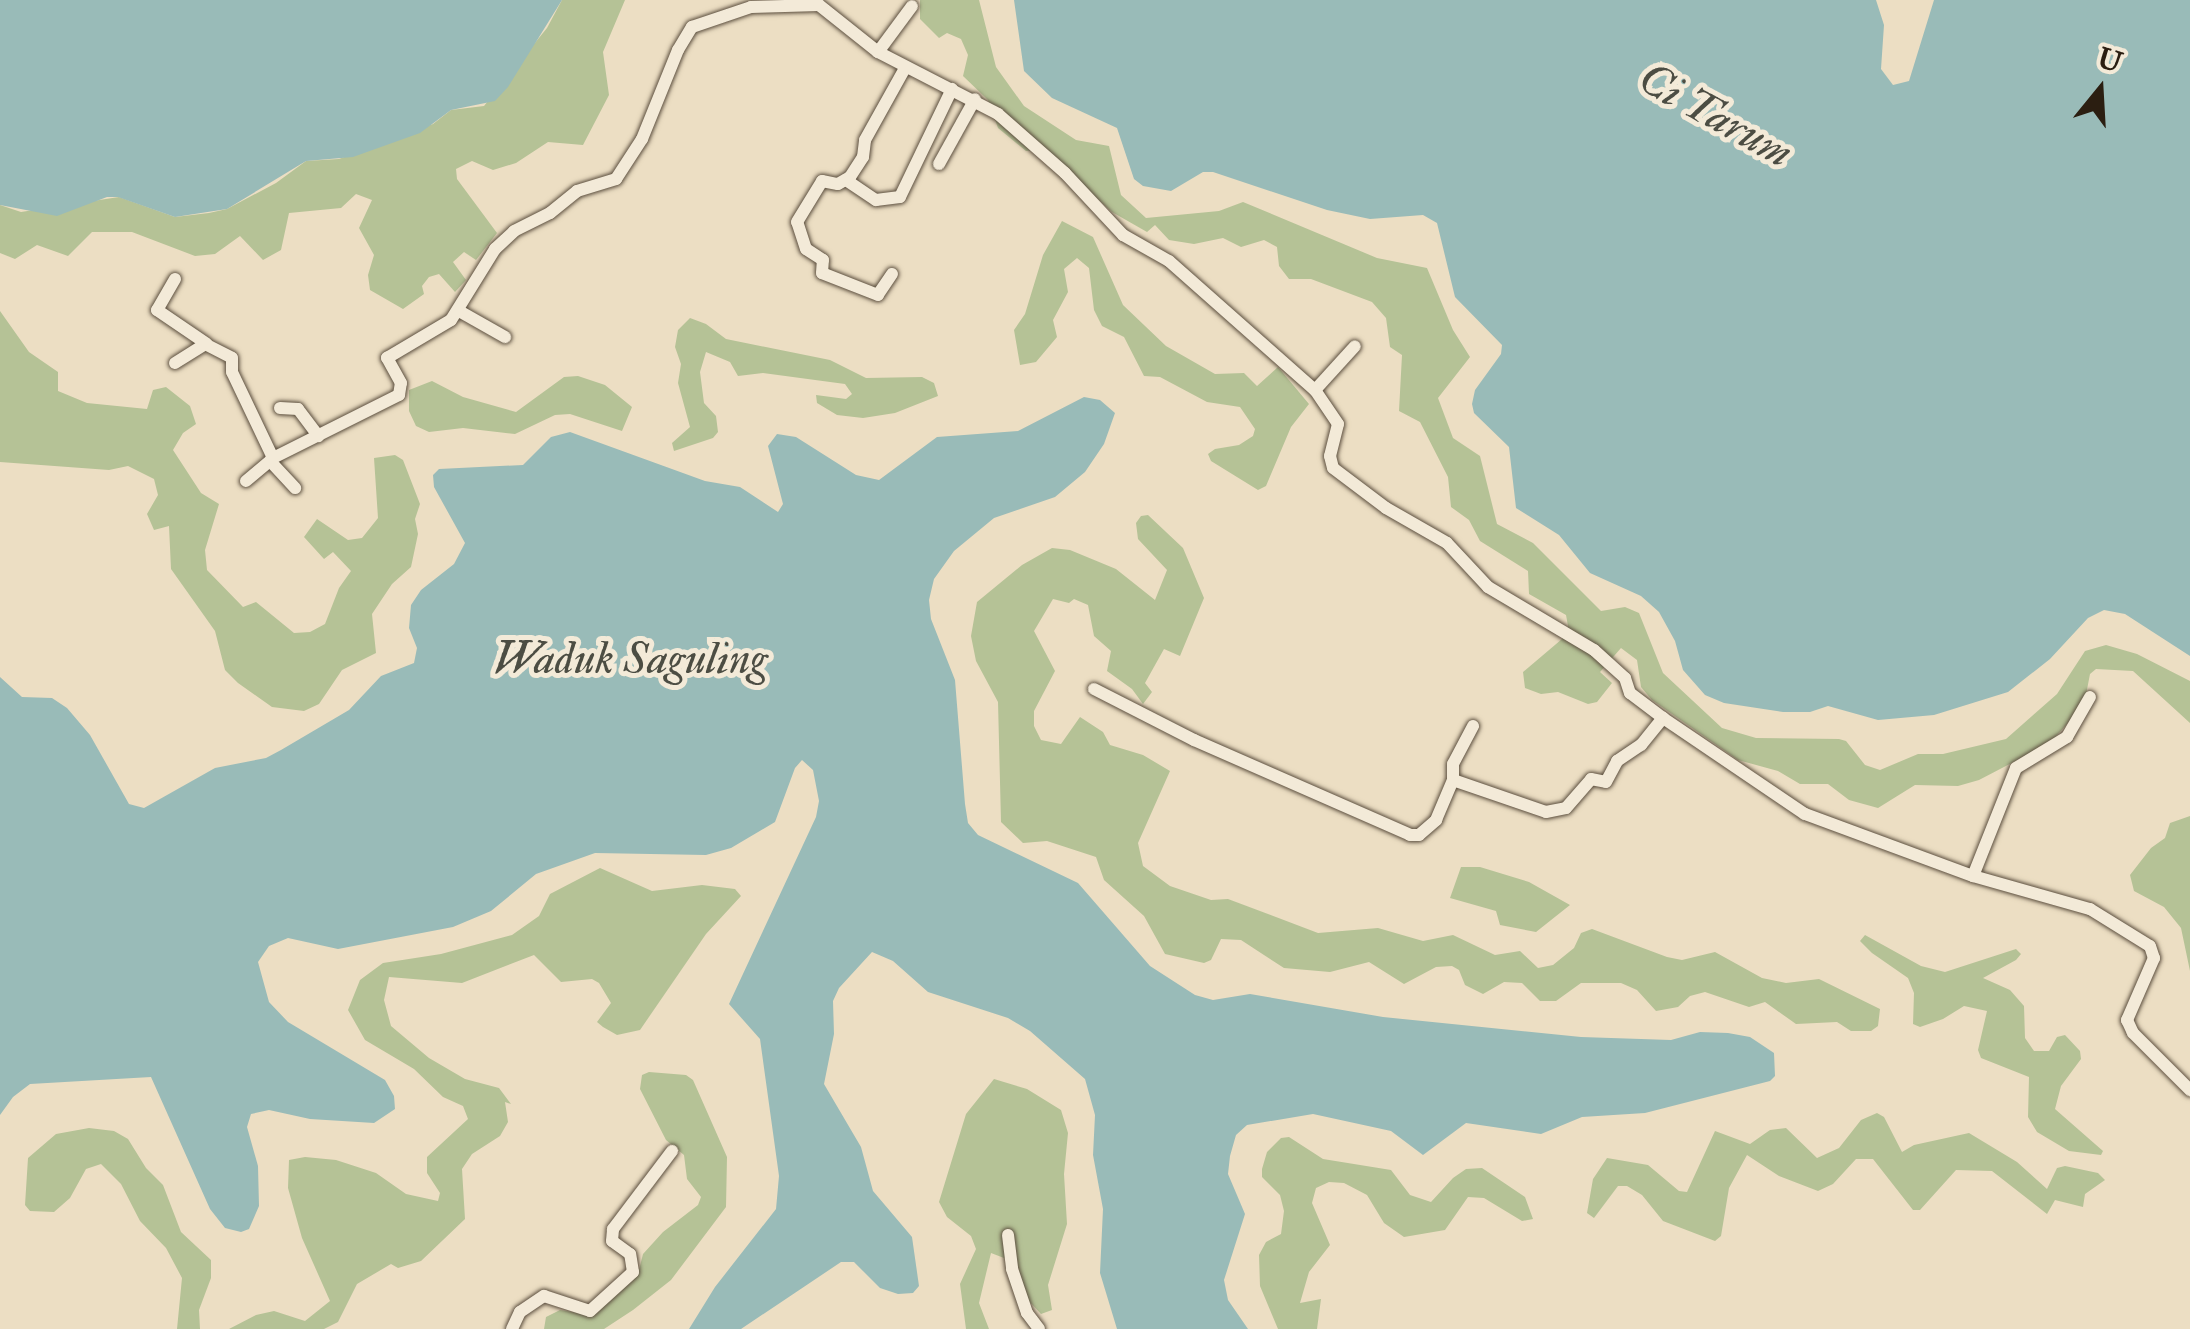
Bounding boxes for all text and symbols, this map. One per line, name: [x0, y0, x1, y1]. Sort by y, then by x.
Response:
north arrow: [2050, 40, 2150, 140]
text: U: [2093, 41, 2126, 81]
water label: Ci Tarum: [1628, 52, 1802, 180]
water label: Waduk Saguling: [493, 633, 767, 687]

